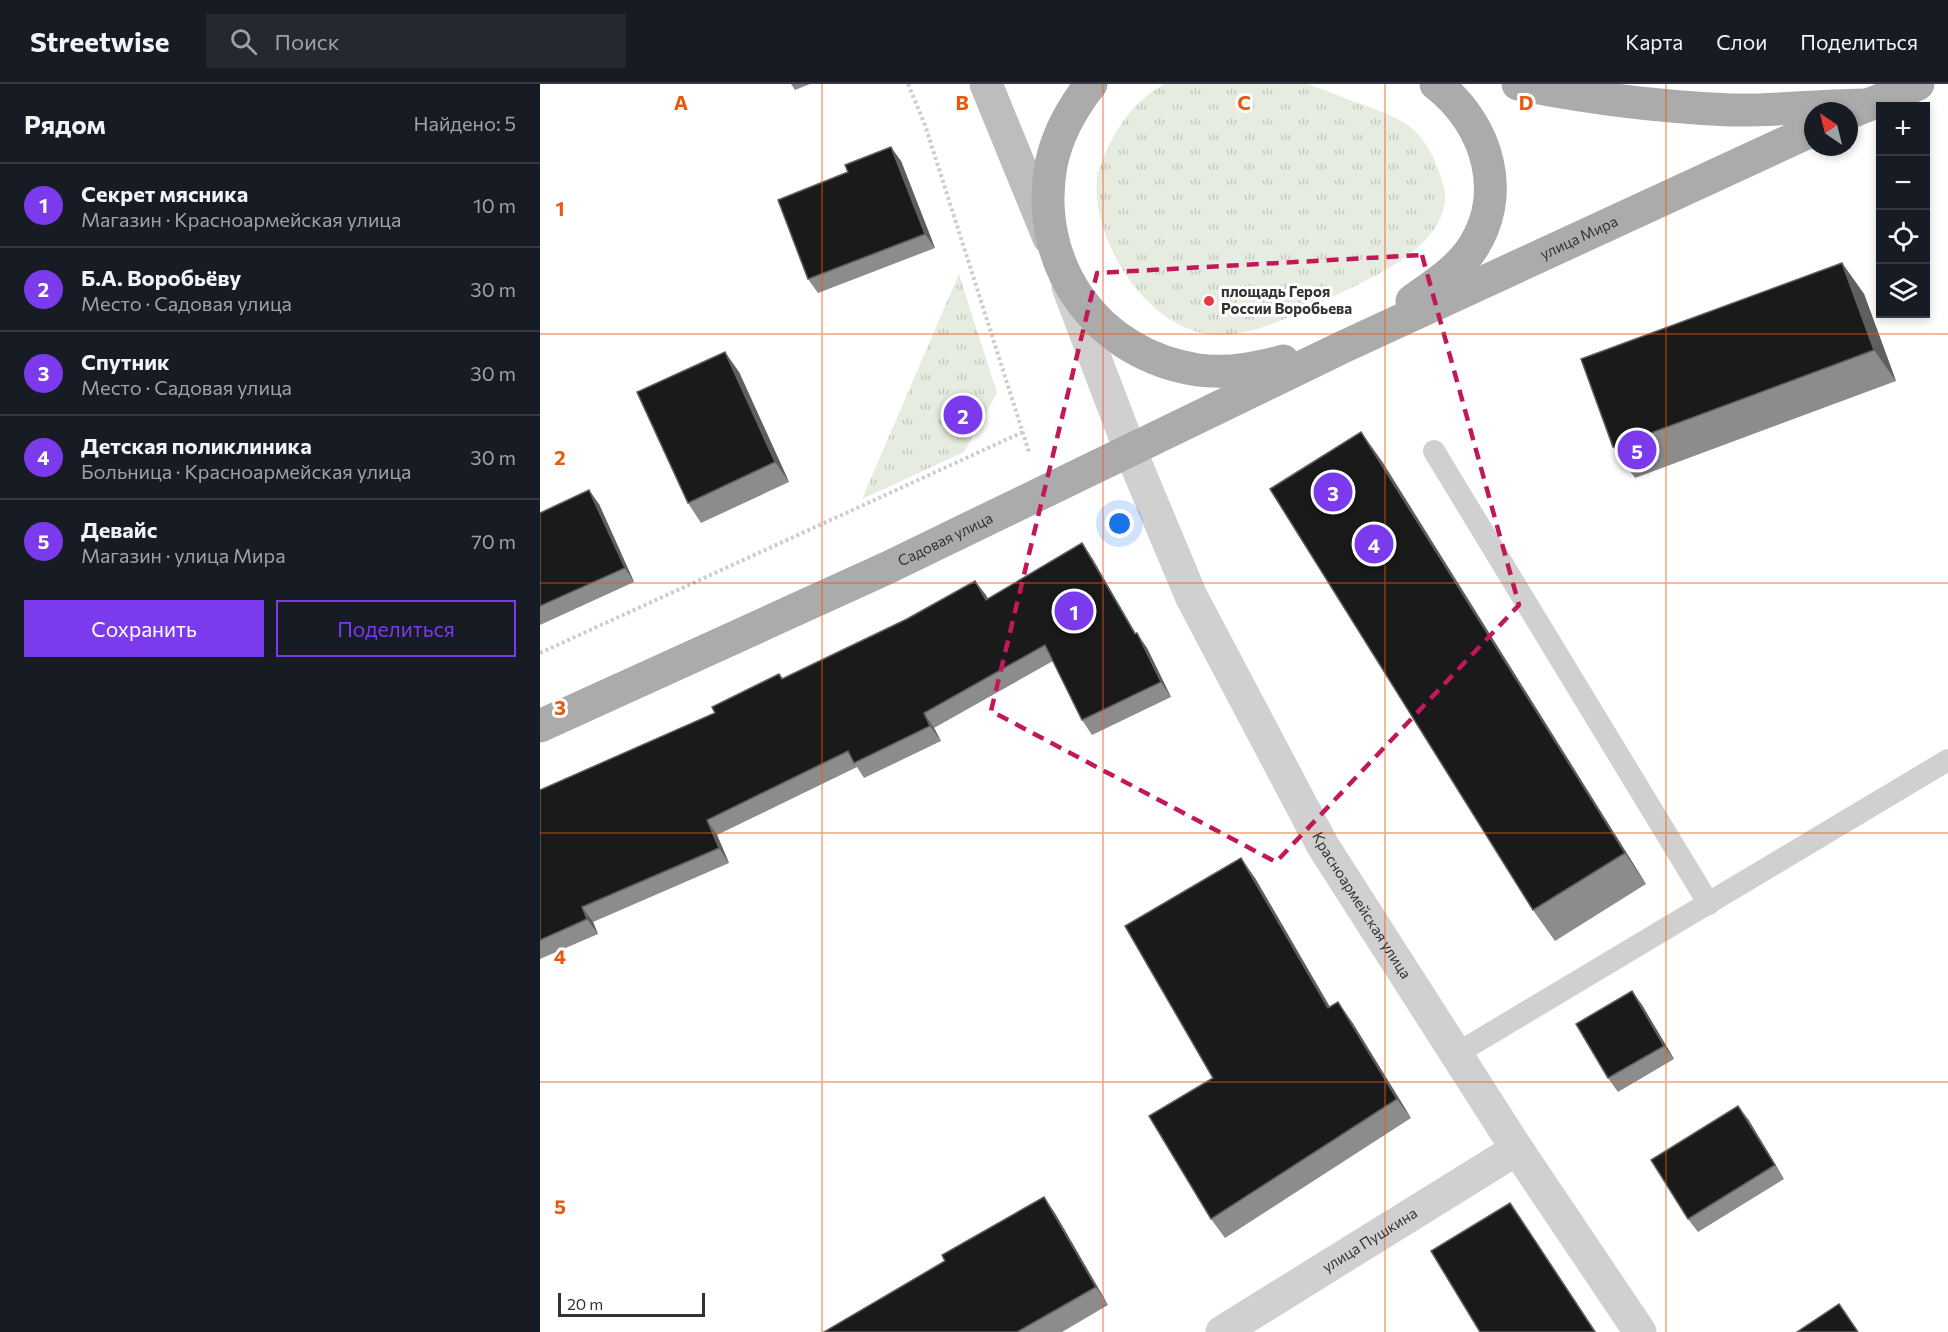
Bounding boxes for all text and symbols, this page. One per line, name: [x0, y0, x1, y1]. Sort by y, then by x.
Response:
search box: [206, 14, 626, 68]
text: Streetwise: [30, 24, 170, 58]
icon: search: [227, 25, 260, 58]
text: Поиск: [275, 28, 339, 55]
text: Карта: [1625, 29, 1683, 54]
text: Слои: [1716, 29, 1767, 54]
text: Поделиться: [1800, 29, 1918, 54]
text: A: [674, 90, 688, 114]
text: B: [955, 90, 969, 114]
text: C: [1237, 90, 1251, 114]
text: D: [1519, 90, 1533, 114]
north arrow: [1804, 102, 1858, 156]
map controls: [1876, 102, 1930, 318]
button: +: [1876, 102, 1930, 156]
text: Рядом: [24, 108, 106, 139]
text: Найдено: 5: [414, 111, 516, 135]
button: −: [1876, 156, 1930, 210]
text: Секрет мясника: [81, 180, 248, 207]
text: 1: [39, 193, 48, 217]
text: 10 m: [473, 193, 516, 217]
text: 1: [555, 196, 565, 220]
text: Магазин · Красноармейская улица: [81, 207, 401, 231]
button: locate: [1876, 210, 1930, 264]
street label: улица Мира: [1537, 211, 1620, 263]
text: Б.А. Воробьёву: [81, 264, 241, 291]
button: layers: [1876, 264, 1930, 318]
text: 2: [38, 277, 49, 301]
text: 30 m: [470, 277, 516, 301]
place label: площадь Героя России Воробьева: [1221, 282, 1352, 317]
text: Место · Садовая улица: [81, 291, 292, 315]
marker: площадь Героя России Воробьева: [1202, 294, 1216, 308]
text: Спутник: [81, 348, 170, 375]
text: 3: [38, 361, 49, 385]
text: 30 m: [470, 361, 516, 385]
text: Место · Садовая улица: [81, 375, 292, 399]
pin: 2: [944, 392, 982, 438]
pin: 5: [1618, 428, 1656, 472]
text: Детская поликлиника: [81, 432, 312, 459]
text: 4: [37, 445, 50, 469]
text: 30 m: [470, 445, 516, 469]
text: 2: [554, 445, 566, 469]
text: Больница · Красноармейская улица: [81, 459, 411, 483]
pin: 3: [1314, 470, 1352, 514]
street label: Садовая улица: [894, 508, 995, 570]
your location: [1105, 509, 1134, 538]
text: Девайс: [81, 516, 157, 543]
pin: 4: [1354, 522, 1394, 566]
text: 5: [38, 529, 49, 553]
text: 70 m: [471, 529, 516, 553]
text: Магазин · улица Мира: [81, 543, 286, 567]
pin: 1: [1054, 588, 1094, 634]
button: Сохранить: [24, 600, 264, 657]
button: Поделиться: [276, 600, 516, 657]
text: 3: [554, 695, 566, 719]
street label: Красноармейская улица: [1309, 828, 1415, 982]
text: 4: [554, 944, 566, 968]
text: 5: [554, 1194, 566, 1218]
street label: улица Пушкина: [1319, 1203, 1420, 1276]
scale bar: [558, 1290, 705, 1318]
text: 20 m: [567, 1294, 603, 1313]

